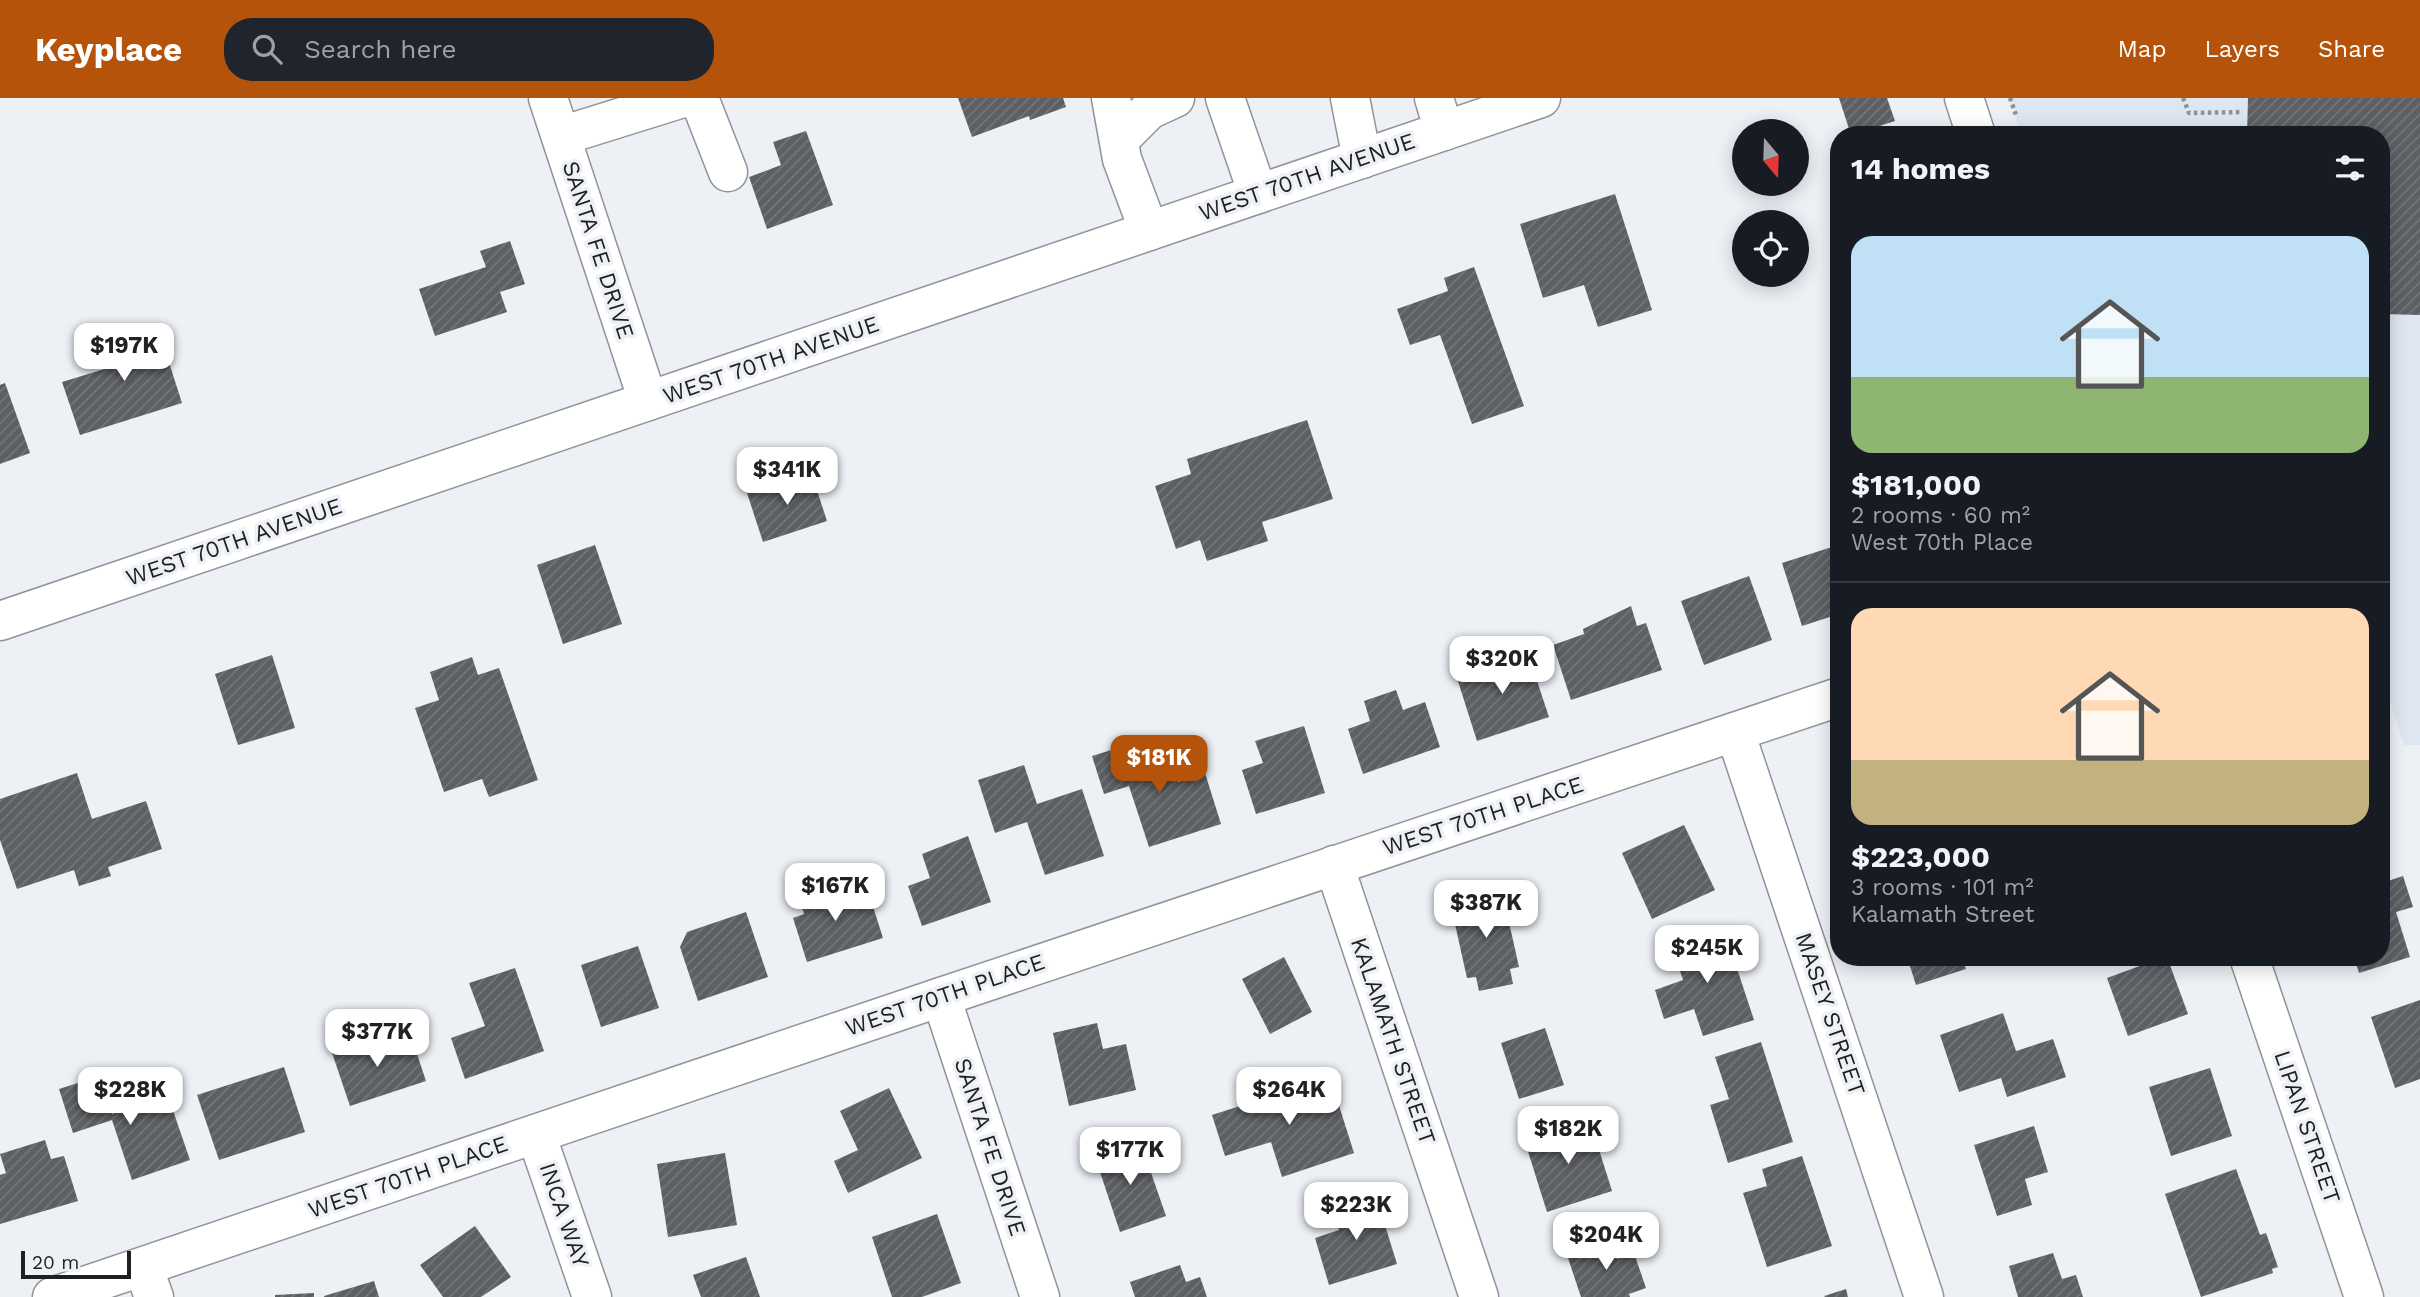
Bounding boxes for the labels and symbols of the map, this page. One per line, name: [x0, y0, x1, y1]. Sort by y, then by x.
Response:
north arrow: [1732, 119, 1810, 196]
street label: WEST 70TH AVENUE: [1195, 127, 1419, 227]
street label: SANTA FE DRIVE: [557, 158, 639, 342]
street label: WEST 70TH AVENUE: [659, 310, 883, 410]
pin: $197K: [75, 324, 173, 383]
pin: $341K: [738, 448, 836, 507]
street label: WEST 70TH AVENUE: [122, 492, 346, 592]
pin: $320K: [1453, 636, 1551, 696]
pin: $181K: [1110, 736, 1208, 795]
street label: WEST 70TH PLACE: [1379, 771, 1587, 861]
pin: $167K: [786, 864, 884, 923]
pin: $387K: [1437, 880, 1535, 940]
pin: $245K: [1658, 926, 1756, 985]
street label: MASEY STREET: [1789, 929, 1871, 1099]
street label: KALAMATH STREET: [1345, 934, 1441, 1148]
street label: WEST 70TH PLACE: [842, 948, 1048, 1042]
pin: $377K: [328, 1010, 426, 1069]
street label: LIPAN STREET: [2268, 1047, 2346, 1207]
street label: SANTA FE DRIVE: [949, 1055, 1031, 1239]
pin: $228K: [81, 1068, 179, 1127]
pin: $264K: [1240, 1068, 1338, 1127]
pin: $182K: [1519, 1107, 1617, 1166]
pin: $177K: [1081, 1128, 1179, 1187]
street label: WEST 70TH PLACE: [305, 1130, 511, 1224]
street label: INCA WAY: [533, 1159, 595, 1271]
pin: $223K: [1307, 1182, 1405, 1242]
pin: $204K: [1557, 1212, 1655, 1272]
scale bar: [21, 1248, 131, 1280]

